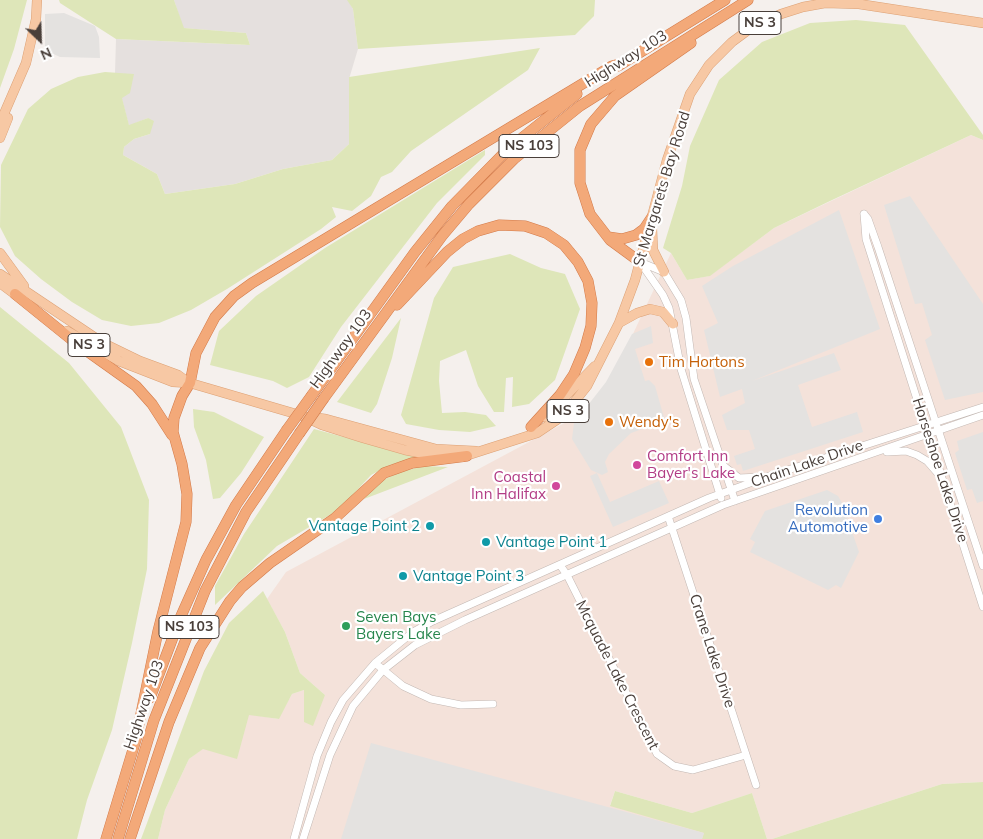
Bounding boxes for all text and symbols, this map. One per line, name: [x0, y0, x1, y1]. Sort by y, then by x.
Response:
road number: NS 3: [739, 12, 781, 34]
north arrow: [15, 15, 65, 65]
street label: Highway 103: [582, 27, 670, 91]
text: N: [38, 43, 55, 64]
street label: St Margarets Bay Road: [630, 109, 694, 269]
road number: NS 103: [499, 134, 559, 158]
street label: Highway 103: [306, 306, 376, 392]
road number: NS 3: [68, 334, 110, 356]
place label: Tim Hortons: [659, 353, 745, 371]
marker: Tim Hortons: [643, 356, 655, 368]
street label: Horseshoe Lake Drive: [908, 395, 972, 545]
road number: NS 3: [547, 400, 589, 422]
place label: Wendy's: [619, 413, 679, 431]
marker: Wendy's: [603, 416, 615, 428]
street label: Chain Lake Drive: [749, 436, 865, 492]
place label: Comfort Inn Bayer's Lake: [647, 447, 735, 482]
marker: Comfort Inn Bayer's Lake: [631, 459, 643, 471]
place label: Coastal Inn Halifax: [471, 468, 546, 503]
marker: Coastal Inn Halifax: [550, 480, 562, 492]
place label: Revolution Automotive: [788, 501, 868, 536]
marker: Revolution Automotive: [872, 513, 884, 525]
place label: Vantage Point 2: [309, 517, 420, 535]
marker: Vantage Point 2: [424, 520, 436, 532]
place label: Vantage Point 1: [496, 533, 607, 551]
marker: Vantage Point 1: [480, 536, 492, 548]
place label: Vantage Point 3: [413, 567, 524, 585]
marker: Vantage Point 3: [397, 570, 409, 582]
street label: Crane Lake Drive: [685, 592, 739, 710]
street label: Mcquade Lake Crescent: [571, 597, 663, 753]
place label: Seven Bays Bayers Lake: [356, 608, 441, 643]
road number: NS 103: [159, 616, 219, 638]
marker: Seven Bays Bayers Lake: [340, 620, 352, 632]
street label: Highway 103: [120, 658, 168, 752]

